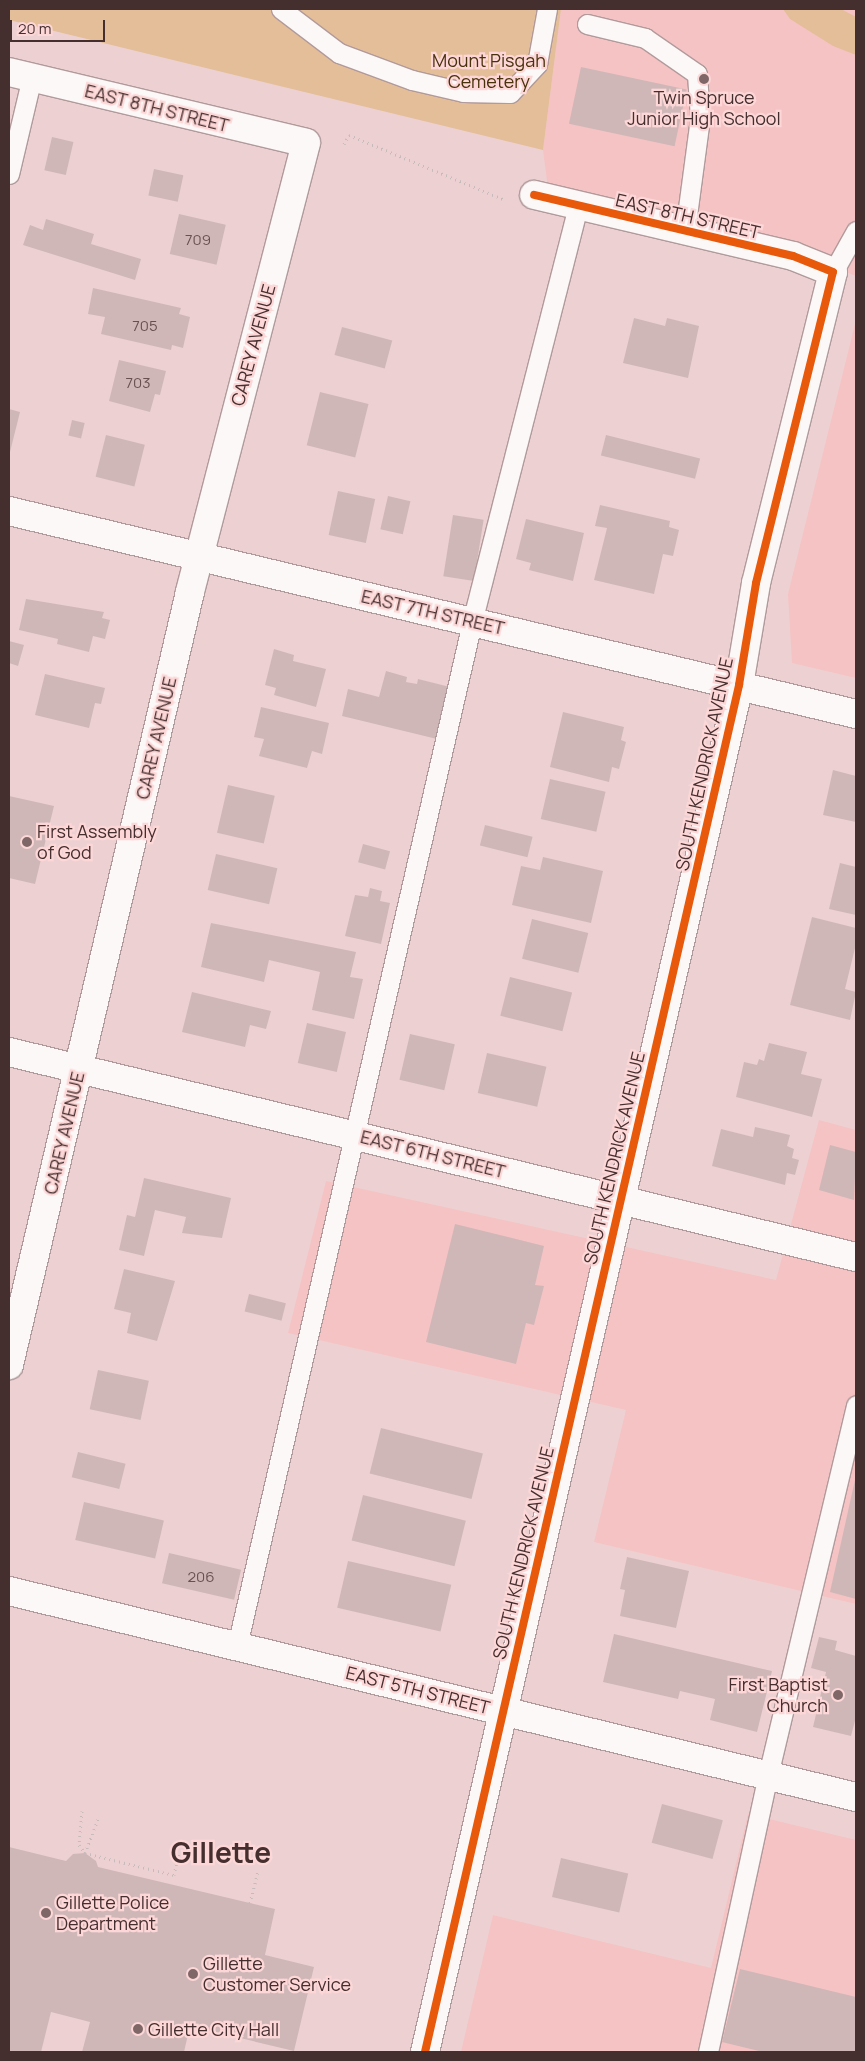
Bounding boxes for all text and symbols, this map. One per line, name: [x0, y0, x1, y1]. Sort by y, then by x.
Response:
scale bar: [12, 10, 108, 42]
text: 20 m: [18, 18, 51, 39]
park label: Mount Pisgah Cemetery: [432, 50, 546, 92]
marker: Twin Spruce Junior High School: [698, 73, 710, 85]
street label: EAST 8TH STREET: [82, 80, 232, 136]
place label: Twin Spruce Junior High School: [627, 87, 781, 130]
street label: EAST 8TH STREET: [613, 189, 763, 243]
house number: 709: [185, 231, 211, 249]
street label: CAREY AVENUE: [226, 282, 280, 408]
house number: 705: [132, 317, 158, 335]
house number: 703: [126, 374, 150, 392]
street label: EAST 7TH STREET: [359, 585, 507, 639]
street label: SOUTH KENDRICK AVENUE: [671, 655, 737, 873]
street label: CAREY AVENUE: [131, 674, 181, 802]
place label: First Assembly of God: [37, 821, 157, 864]
marker: First Assembly of God: [21, 836, 33, 848]
street label: SOUTH KENDRICK AVENUE: [579, 1049, 649, 1267]
street label: CAREY AVENUE: [39, 1069, 89, 1197]
street label: EAST 6TH STREET: [358, 1125, 508, 1183]
street label: SOUTH KENDRICK AVENUE: [488, 1444, 558, 1662]
house number: 206: [187, 1568, 215, 1586]
street label: EAST 5TH STREET: [343, 1662, 493, 1718]
place label: First Baptist Church: [729, 1674, 828, 1716]
marker: First Baptist Church: [832, 1689, 844, 1701]
district label: Gillette: [171, 1835, 271, 1869]
place label: Gillette Police Department: [56, 1892, 169, 1935]
marker: Gillette Police Department: [40, 1907, 52, 1919]
place label: Gillette Customer Service: [203, 1953, 351, 1996]
marker: Gillette Customer Service: [187, 1968, 199, 1980]
place label: Gillette City Hall: [148, 2018, 279, 2040]
marker: Gillette City Hall: [132, 2023, 144, 2035]

